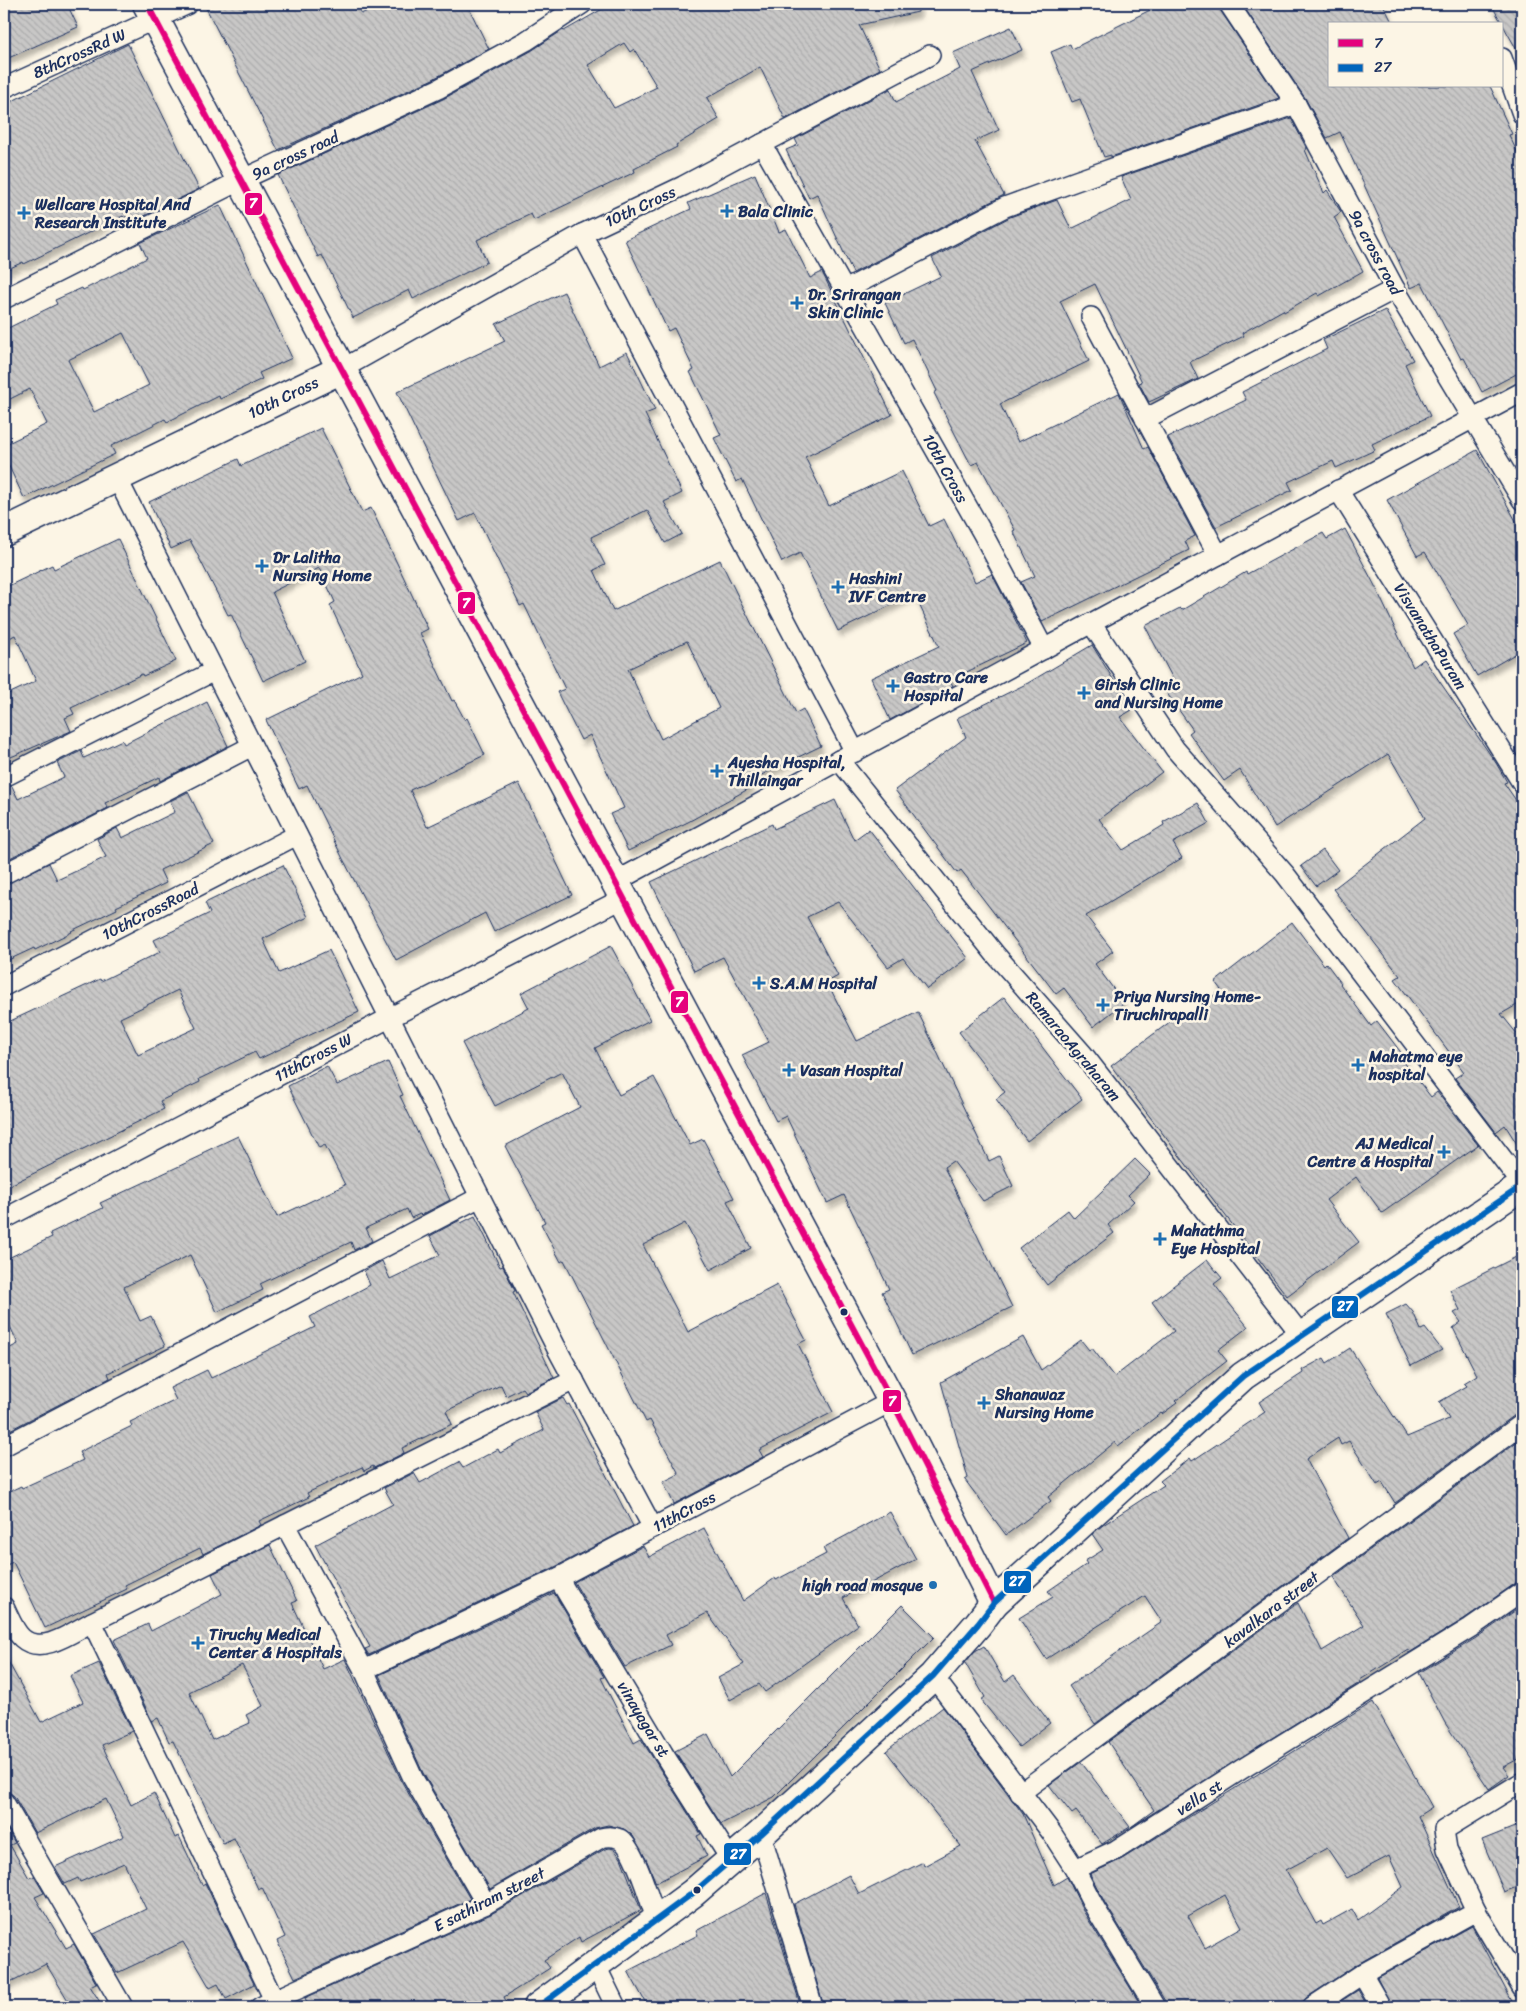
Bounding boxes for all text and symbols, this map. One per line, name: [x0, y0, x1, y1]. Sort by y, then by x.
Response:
street label: 8thCrossRd W: [28, 20, 131, 87]
legend: [1328, 22, 1504, 88]
text: 7: [1374, 30, 1384, 56]
text: 27: [1374, 54, 1393, 80]
street label: 9a cross road: [247, 122, 345, 188]
street label: 10th Cross: [600, 177, 681, 236]
place label: Wellcare Hospital And Research Institute: [34, 190, 192, 237]
text: 7: [249, 191, 258, 216]
line badge: 7: [244, 192, 263, 216]
place label: Bala Clinic: [738, 197, 814, 226]
marker: Bala Clinic: [720, 204, 734, 218]
street label: 9a cross road: [1341, 204, 1411, 302]
marker: Wellcare Hospital And Research Institute: [17, 206, 31, 220]
place label: Dr. Srirangan Skin Clinic: [807, 280, 901, 327]
marker: Dr. Srirangan Skin Clinic: [790, 296, 804, 310]
street label: 10th Cross: [243, 367, 324, 427]
street label: 10th Cross: [914, 428, 977, 509]
place label: Dr Lalitha Nursing Home: [272, 543, 372, 590]
marker: Dr Lalitha Nursing Home: [255, 559, 269, 573]
place label: Hashini IVF Centre: [848, 564, 927, 611]
street label: VisvanathaPuram: [1386, 577, 1475, 696]
marker: Hashini IVF Centre: [831, 580, 845, 594]
line badge: 7: [457, 591, 476, 615]
text: 7: [462, 591, 471, 616]
place label: Gastro Care Hospital: [903, 663, 989, 710]
place label: Girish Clinic and Nursing Home: [1094, 670, 1224, 717]
marker: Gastro Care Hospital: [886, 679, 900, 693]
marker: Girish Clinic and Nursing Home: [1077, 686, 1091, 700]
place label: Ayesha Hospital, Thillaingar: [727, 748, 846, 795]
marker: Ayesha Hospital, Thillaingar: [710, 764, 724, 778]
street label: 10thCrossRoad: [96, 874, 205, 948]
place label: S.A.M Hospital: [769, 969, 878, 998]
marker: S.A.M Hospital: [752, 976, 766, 990]
place label: Priya Nursing Home- Tiruchirapalli: [1114, 982, 1262, 1029]
street label: RamaraoAgraharam: [1018, 984, 1129, 1108]
line badge: 7: [670, 990, 689, 1014]
text: 7: [675, 990, 684, 1015]
marker: Priya Nursing Home- Tiruchirapalli: [1096, 998, 1110, 1012]
street label: 11thCross W: [269, 1024, 358, 1090]
place label: Mahatma eye hospital: [1368, 1042, 1464, 1089]
place label: Vasan Hospital: [800, 1056, 904, 1085]
marker: Mahatma eye hospital: [1351, 1058, 1365, 1072]
marker: Vasan Hospital: [782, 1063, 796, 1077]
place label: AJ Medical Centre & Hospital: [1306, 1129, 1434, 1176]
marker: AJ Medical Centre & Hospital: [1437, 1145, 1451, 1159]
place label: Mahathma Eye Hospital: [1170, 1216, 1261, 1263]
marker: Mahathma Eye Hospital: [1153, 1232, 1167, 1246]
text: 27: [1336, 1294, 1354, 1319]
line badge: 27: [1331, 1295, 1359, 1319]
unlabelled marker: [839, 1307, 849, 1317]
place label: Shanawaz Nursing Home: [994, 1380, 1094, 1427]
line badge: 7: [882, 1389, 902, 1413]
text: 7: [888, 1389, 897, 1414]
marker: Shanawaz Nursing Home: [977, 1396, 991, 1410]
street label: 11thCross: [647, 1482, 722, 1540]
street label: kavalkara street: [1217, 1563, 1326, 1655]
text: 27: [1008, 1569, 1026, 1594]
line badge: 27: [1003, 1570, 1032, 1594]
place label: high road mosque: [801, 1571, 923, 1600]
marker: high road mosque: [927, 1579, 939, 1591]
place label: Tiruchy Medical Center & Hospitals: [208, 1620, 343, 1667]
marker: Tiruchy Medical Center & Hospitals: [191, 1636, 205, 1650]
street label: vinayagar st: [609, 1675, 678, 1763]
street label: vella st: [1170, 1771, 1229, 1824]
line badge: 27: [723, 1842, 752, 1866]
text: 27: [729, 1842, 747, 1867]
street label: E sathiram street: [428, 1859, 551, 1940]
unlabelled marker: [692, 1885, 702, 1895]

